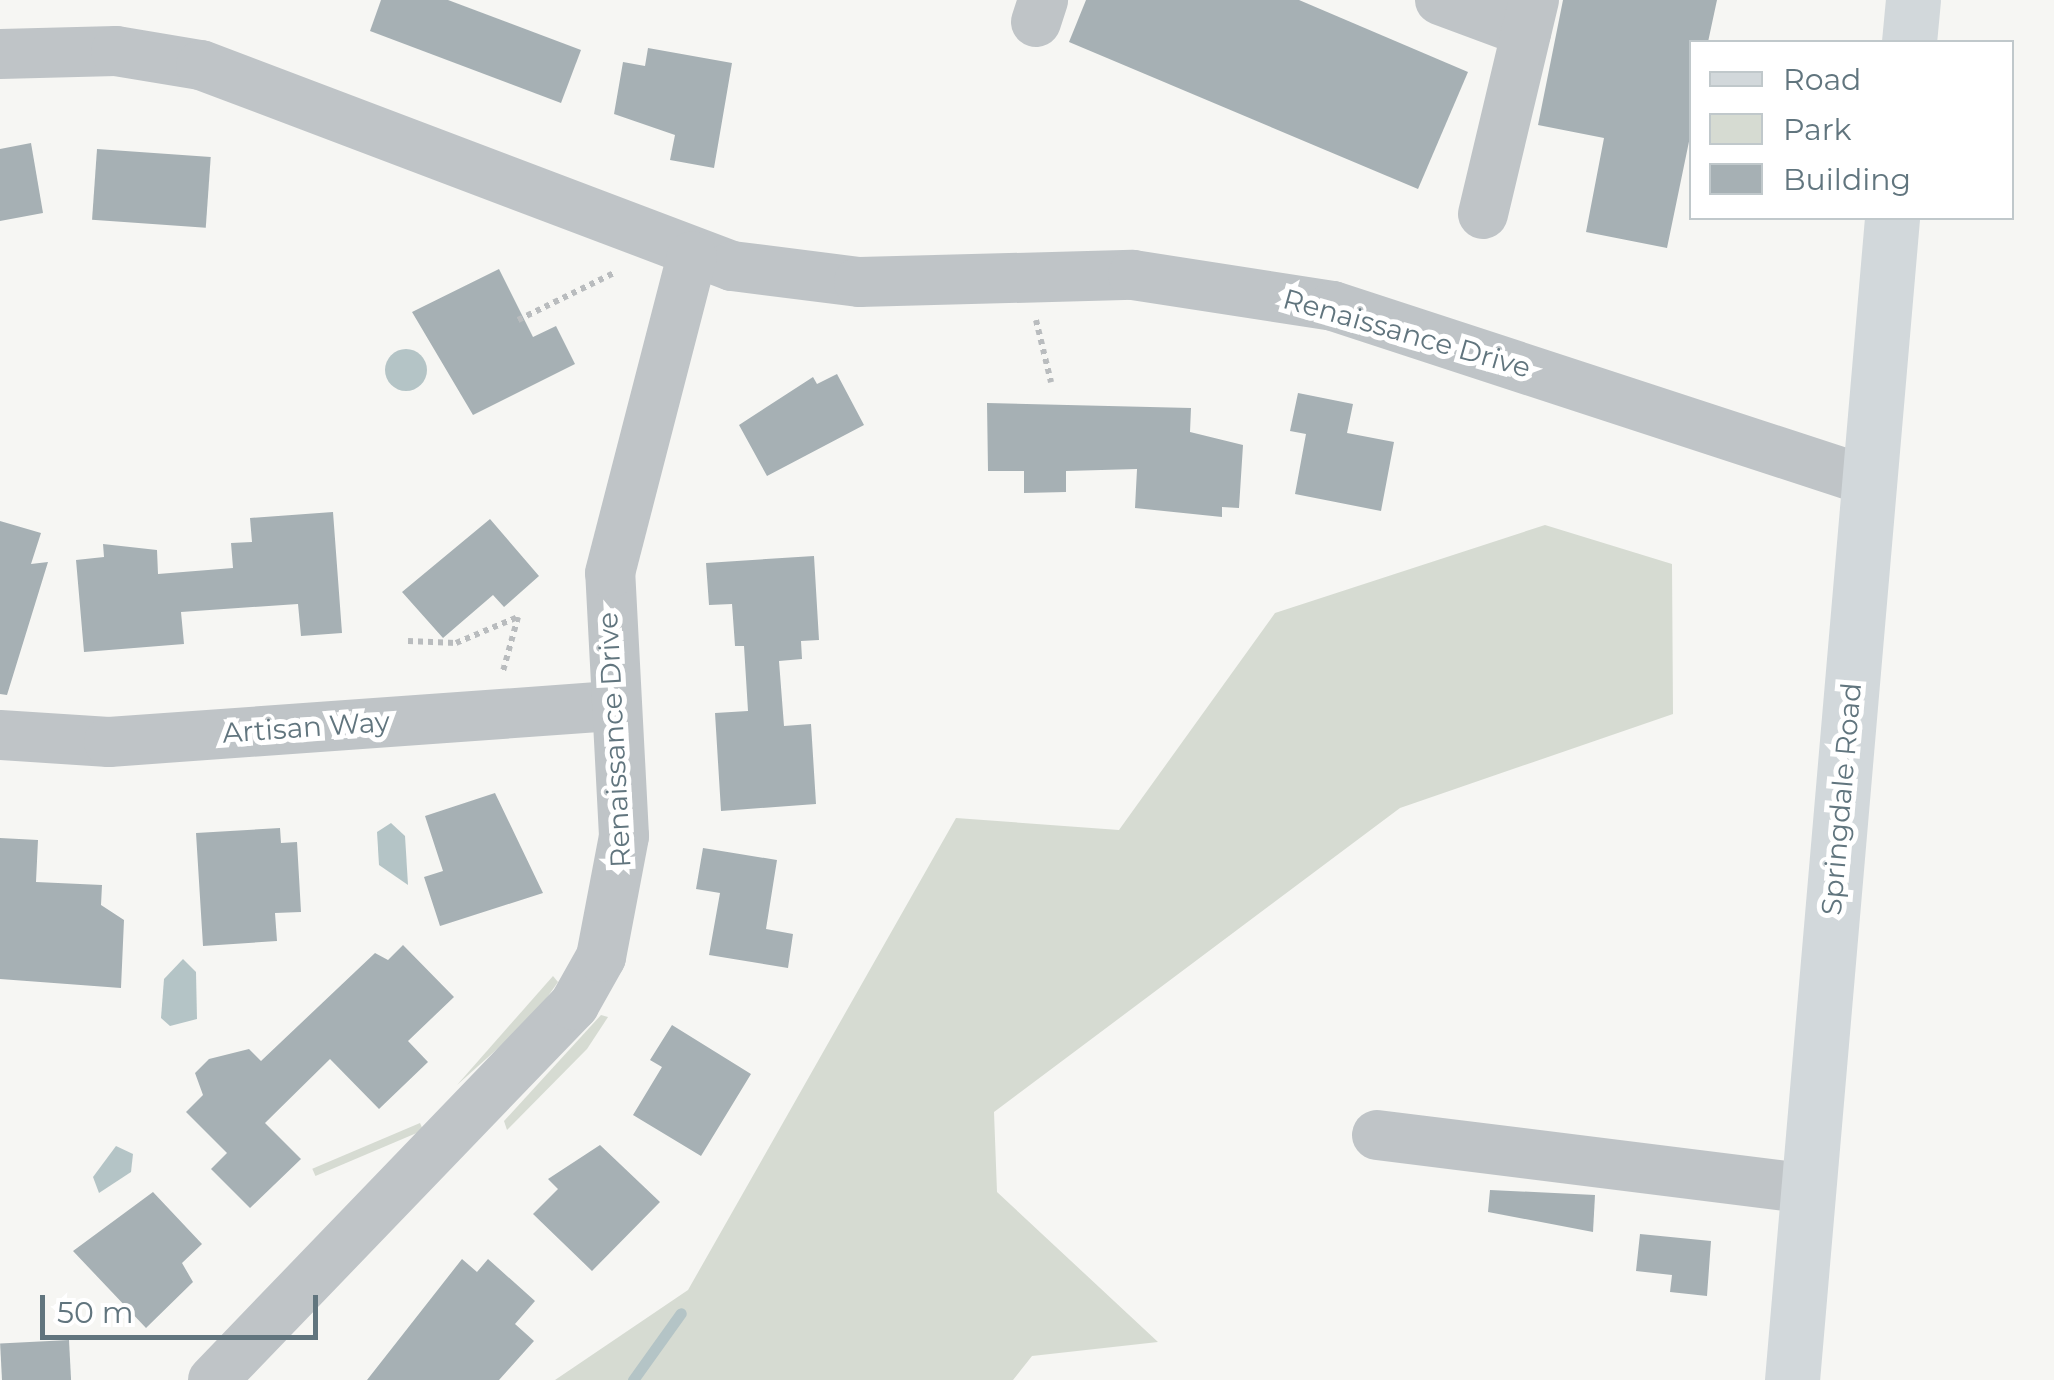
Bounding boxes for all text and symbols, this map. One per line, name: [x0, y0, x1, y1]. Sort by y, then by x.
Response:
legend: [1689, 40, 2014, 220]
text: Road: [1783, 61, 1861, 98]
text: Park: [1783, 111, 1852, 148]
text: Building: [1783, 161, 1911, 198]
street label: Renaissance Drive: [1279, 282, 1535, 384]
street label: Renaissance Drive: [591, 611, 637, 869]
street label: Springdale Road: [1814, 681, 1868, 917]
street label: Artisan Way: [221, 704, 391, 750]
scale bar: [45, 1275, 322, 1337]
text: 50 m: [57, 1294, 134, 1331]

